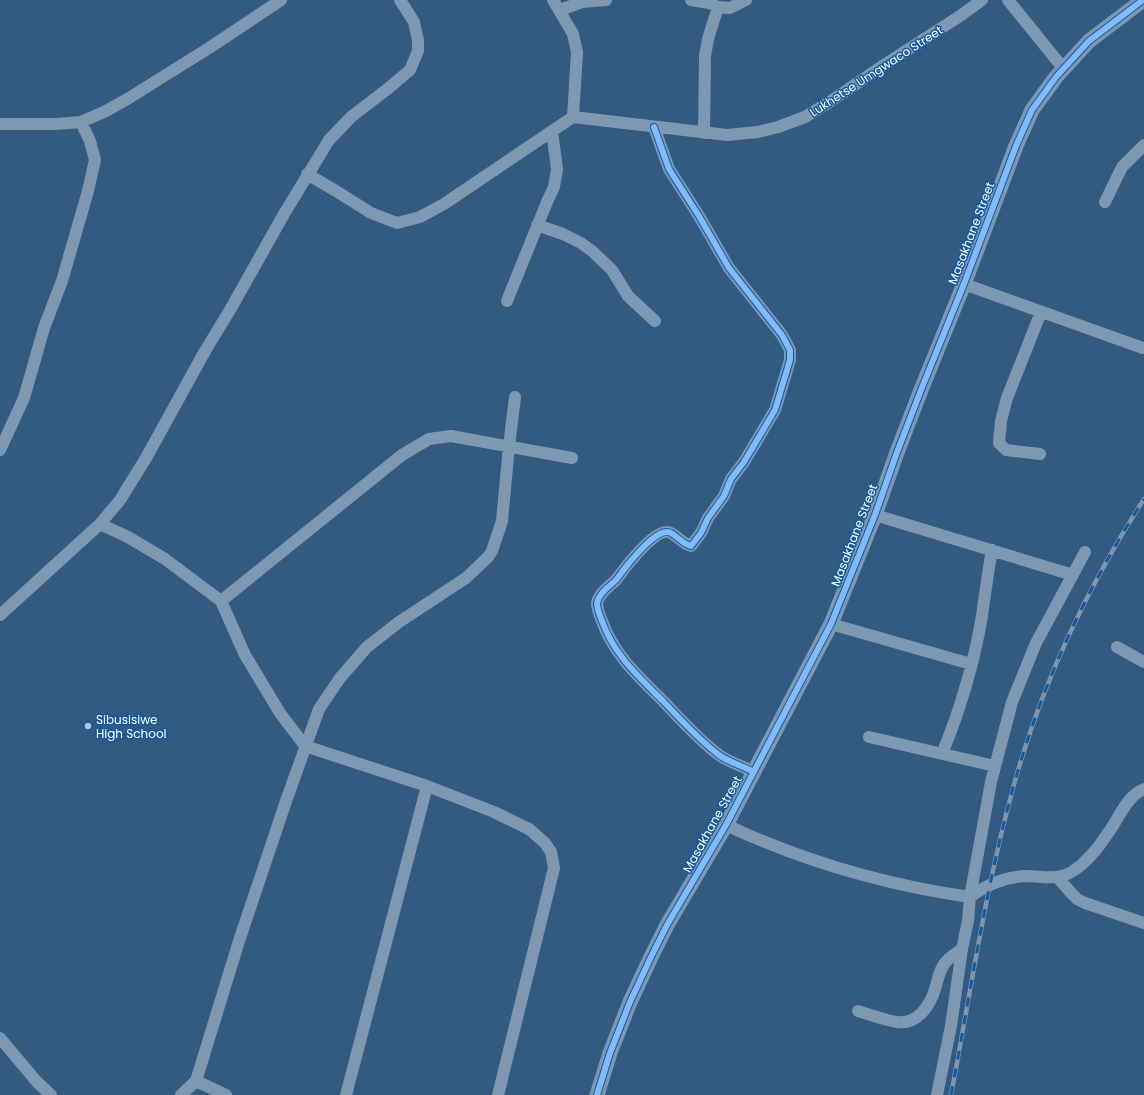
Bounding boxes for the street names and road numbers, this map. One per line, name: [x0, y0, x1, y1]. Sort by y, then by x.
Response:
street label: Lukhetse Umgwaco Street: [806, 22, 946, 120]
street label: Masakhane Street: [944, 179, 998, 287]
street label: Masakhane Street: [827, 481, 881, 589]
street label: Masakhane Street: [678, 773, 746, 875]

